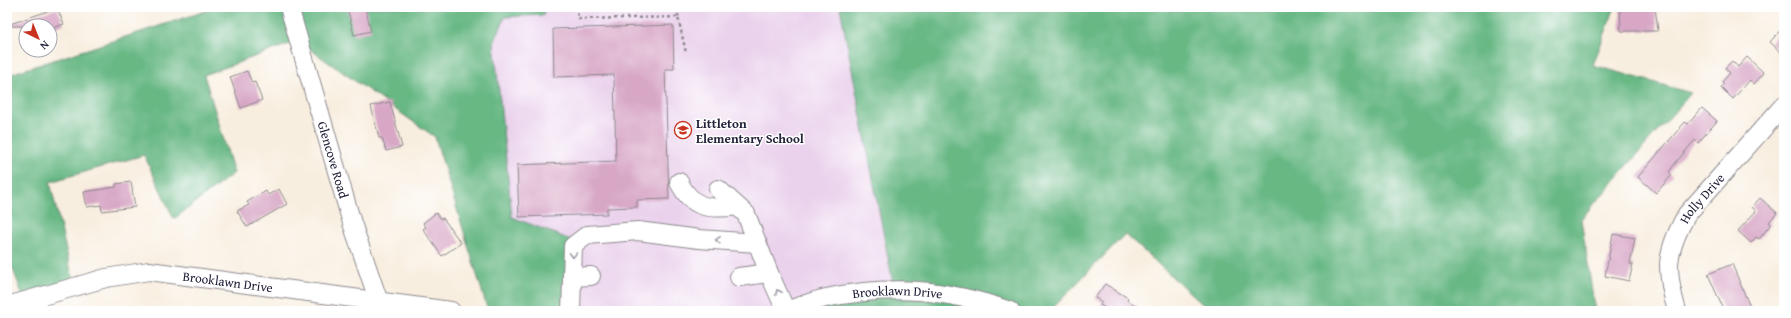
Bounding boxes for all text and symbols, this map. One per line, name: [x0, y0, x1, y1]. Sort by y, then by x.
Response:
north arrow: [18, 18, 58, 58]
text: N: [36, 37, 53, 54]
place label: Littleton Elementary School: [696, 114, 804, 148]
street label: Glencove Road: [313, 119, 354, 200]
school or university icon: Littleton Elementary School: [673, 120, 693, 140]
street label: Holly Drive: [1674, 169, 1729, 227]
one-way arrow: [715, 236, 721, 245]
one-way arrow: [569, 252, 577, 258]
street label: Brooklawn Drive: [182, 266, 274, 297]
street label: Brooklawn Drive: [851, 281, 944, 303]
one-way arrow: [775, 289, 783, 296]

